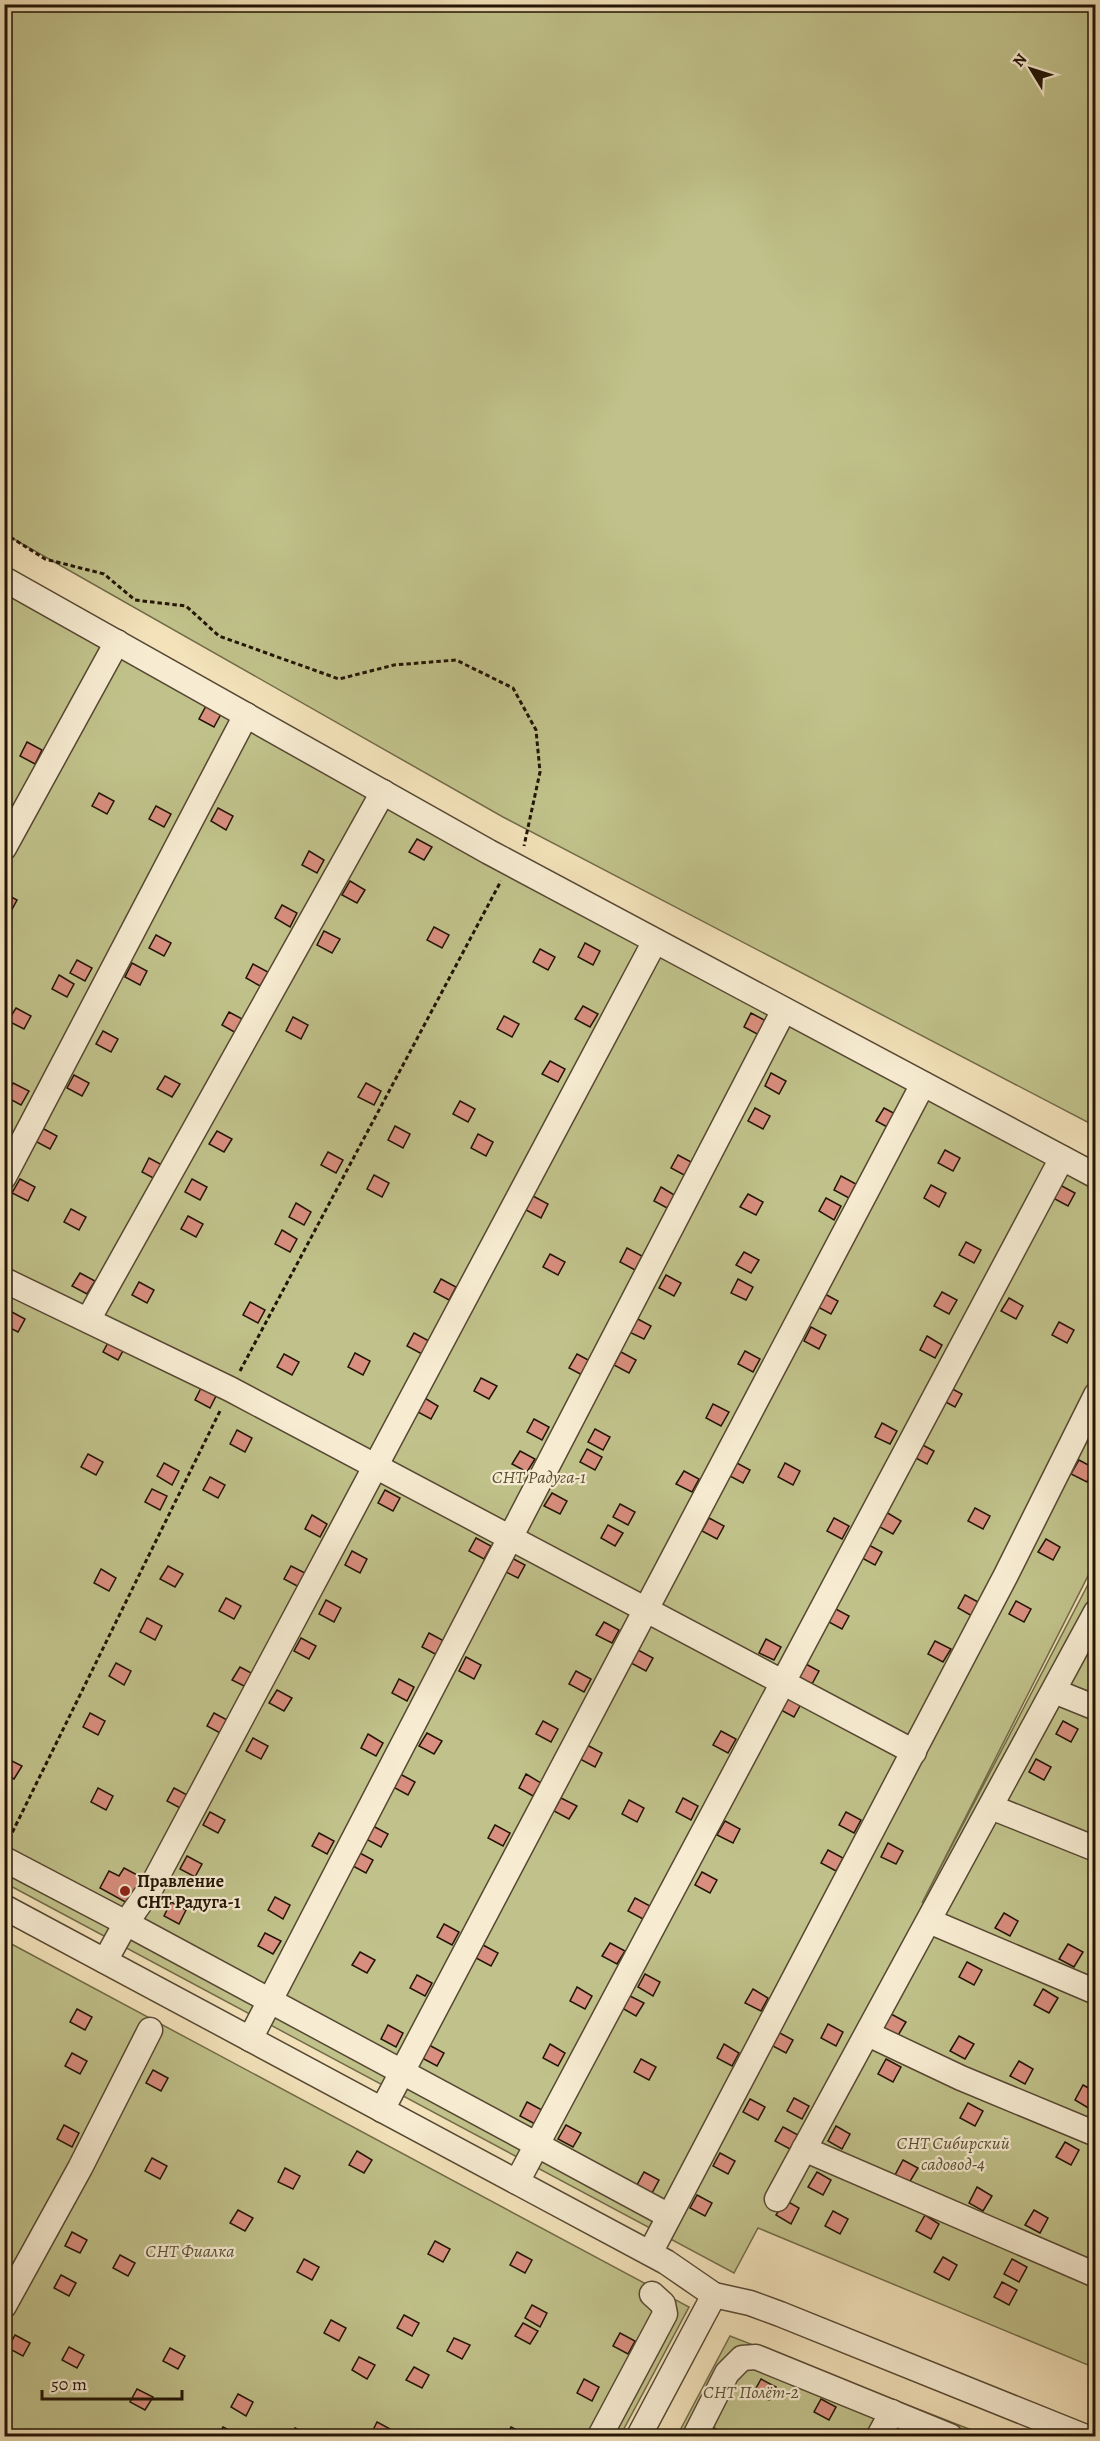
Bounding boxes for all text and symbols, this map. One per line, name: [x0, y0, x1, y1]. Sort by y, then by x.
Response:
north arrow: [1001, 39, 1061, 99]
text: N: [1008, 49, 1032, 72]
park label: СНТ Радуга-1: [492, 1465, 586, 1489]
place label: Правление СНТ Радуга-1: [137, 1869, 241, 1914]
marker: Правление СНТ Радуга-1: [118, 1884, 132, 1898]
park label: СНТ Сибирский садовод-4: [896, 2131, 1010, 2176]
park label: СНТ Фиалка: [145, 2239, 235, 2263]
scale bar: [42, 2363, 182, 2401]
text: 50 m: [51, 2372, 87, 2396]
park label: СНТ Полёт-2: [703, 2380, 799, 2404]

